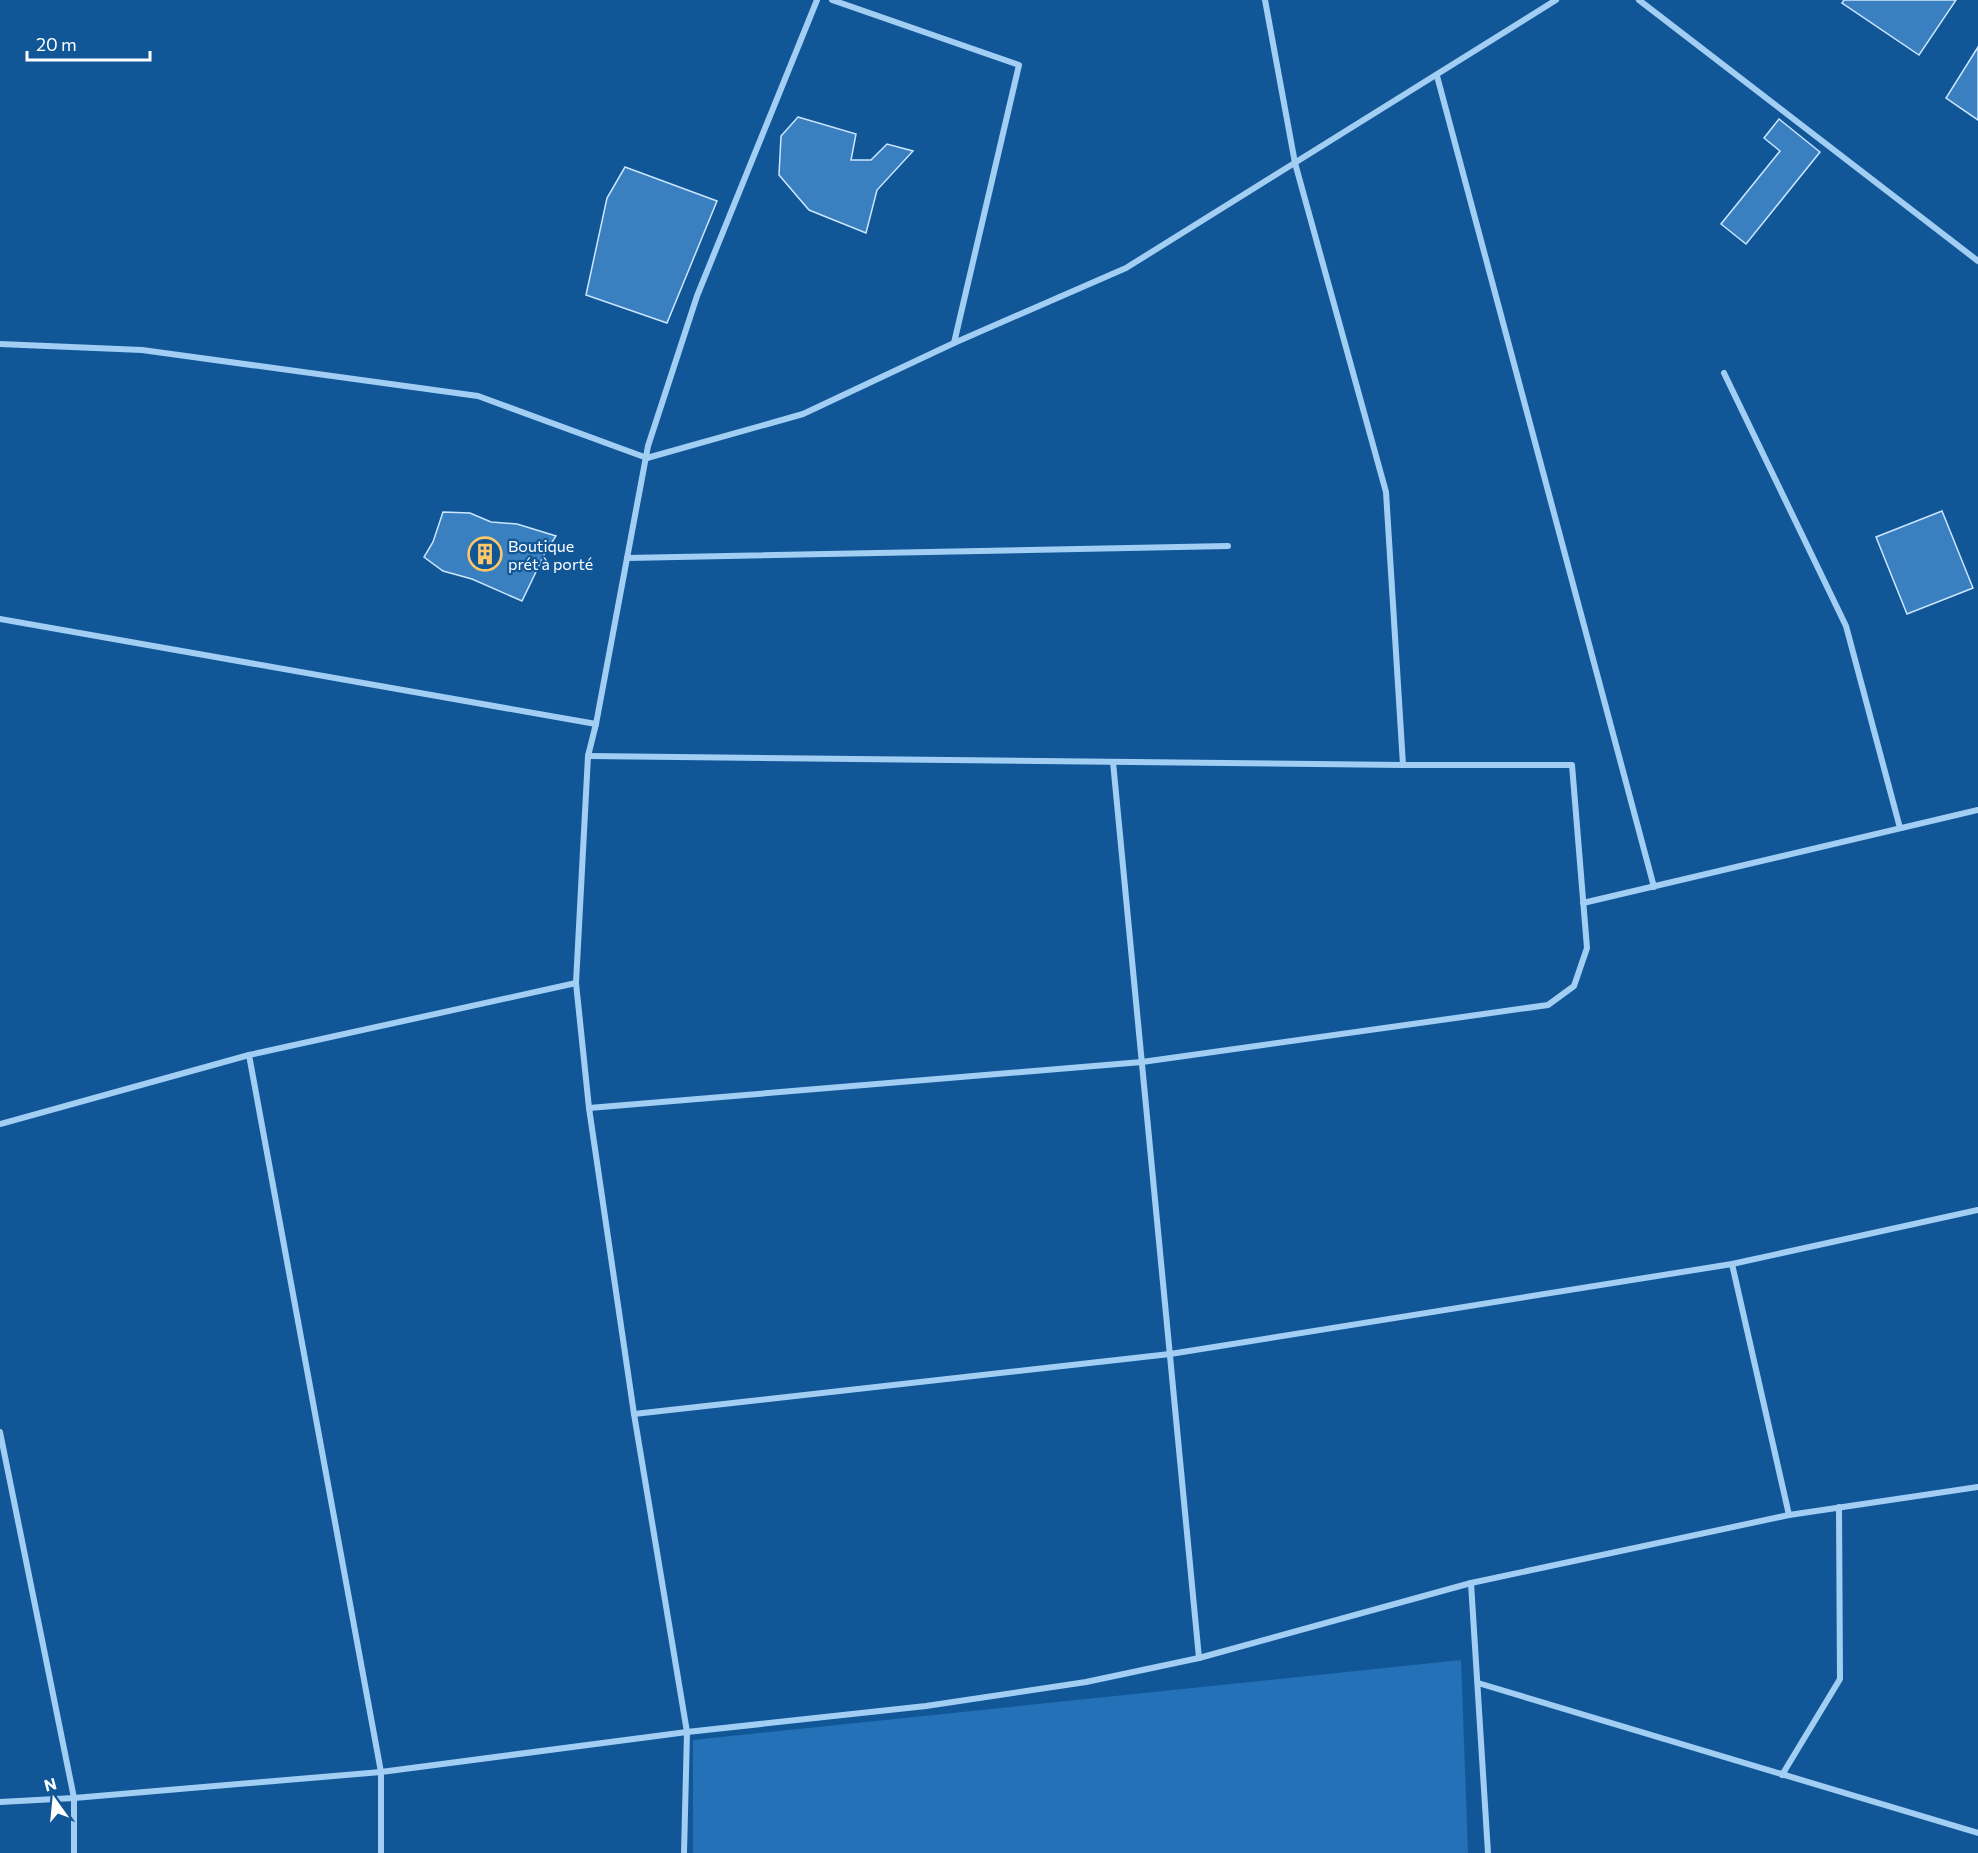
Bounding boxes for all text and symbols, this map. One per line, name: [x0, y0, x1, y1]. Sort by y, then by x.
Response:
scale bar: [27, 24, 150, 62]
text: 20 m: [36, 33, 77, 55]
building icon: Boutique prét à porté: [467, 536, 503, 572]
place label: Boutique prét à porté: [508, 536, 593, 573]
north arrow: [24, 1769, 84, 1829]
text: N: [42, 1773, 58, 1795]

